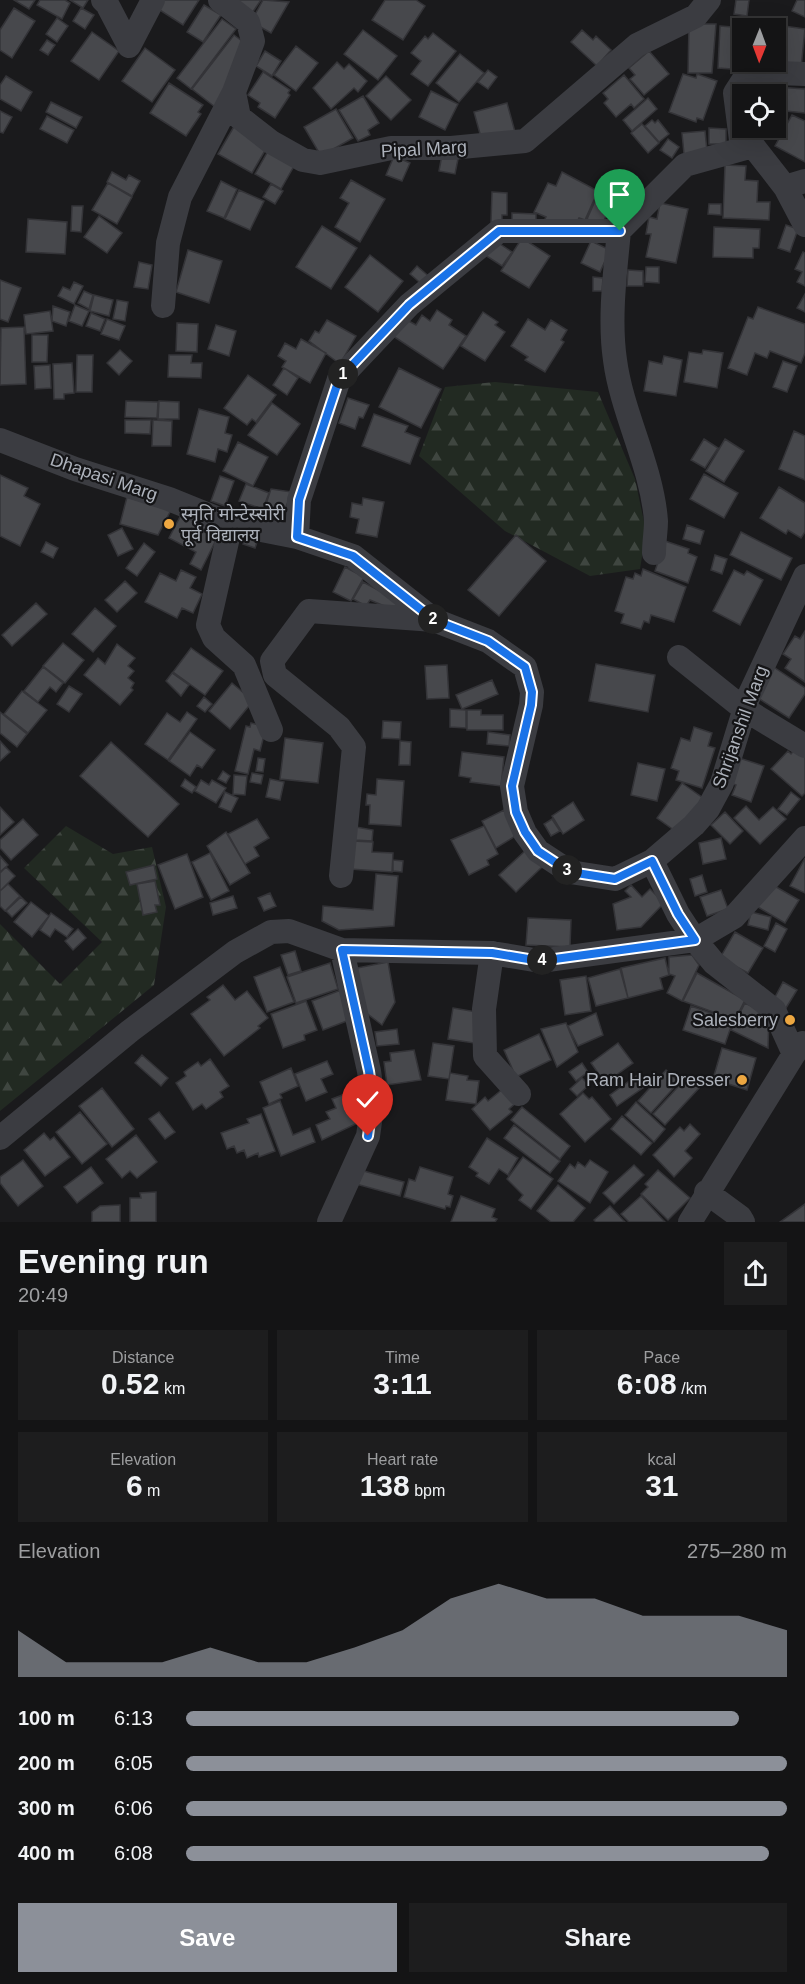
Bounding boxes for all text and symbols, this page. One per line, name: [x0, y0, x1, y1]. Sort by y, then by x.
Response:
north arrow: [732, 18, 786, 72]
map controls: [732, 18, 786, 138]
button: locate: [732, 84, 786, 138]
street label: Pipal Marg: [381, 137, 467, 161]
pin: [594, 169, 645, 231]
icon: arrive: [603, 178, 636, 211]
pin: 1: [328, 359, 358, 389]
text: 1: [339, 365, 347, 382]
street label: Dhapasi Marg: [48, 449, 160, 505]
place label: स्मृति मोन्टेस्सोरी पूर्व विद्यालय: [181, 503, 285, 547]
marker: स्मृति मोन्टेस्सोरी पूर्व विद्यालय: [162, 517, 176, 531]
pin: 2: [418, 604, 448, 634]
text: 2: [429, 610, 437, 627]
street label: Shrijanshil Marg: [709, 663, 771, 791]
pin: 3: [552, 855, 582, 885]
text: 3: [563, 861, 571, 878]
pin: 4: [527, 945, 557, 975]
text: 4: [538, 951, 546, 968]
place label: Salesberry: [692, 1010, 778, 1030]
marker: Salesberry: [783, 1013, 797, 1027]
place label: Ram Hair Dresser: [586, 1070, 730, 1090]
marker: Ram Hair Dresser: [735, 1073, 749, 1087]
pin: [342, 1074, 393, 1136]
icon: check: [351, 1083, 384, 1116]
button: share: [724, 1242, 787, 1305]
text: Evening run: [18, 1243, 209, 1280]
text: 20:49: [18, 1284, 68, 1306]
text: Distance: [112, 1349, 174, 1366]
text: Time: [385, 1349, 420, 1366]
text: Pace: [644, 1349, 680, 1366]
text: 0.52: [101, 1367, 159, 1400]
text: 3:11: [373, 1367, 432, 1400]
text: 6:08: [617, 1367, 677, 1400]
text: km: [159, 1380, 185, 1397]
text: /km: [677, 1380, 707, 1397]
text: Elevation: [110, 1451, 176, 1468]
text: Heart rate: [367, 1451, 438, 1468]
text: kcal: [648, 1451, 676, 1468]
text: 6: [126, 1469, 143, 1502]
text: 138: [360, 1469, 410, 1502]
text: 31: [645, 1469, 679, 1502]
text: m: [143, 1482, 160, 1499]
text: bpm: [410, 1482, 445, 1499]
text: Elevation: [18, 1540, 100, 1562]
text: 275–280 m: [687, 1540, 787, 1562]
text: 100 m: [18, 1707, 75, 1729]
text: 6:13: [114, 1707, 153, 1729]
text: 200 m: [18, 1752, 75, 1774]
text: 6:05: [114, 1752, 153, 1774]
text: 300 m: [18, 1797, 75, 1819]
text: 6:06: [114, 1797, 153, 1819]
text: 400 m: [18, 1842, 75, 1864]
text: 6:08: [114, 1842, 153, 1864]
button: Save: [18, 1903, 397, 1972]
button: Share: [409, 1903, 787, 1972]

